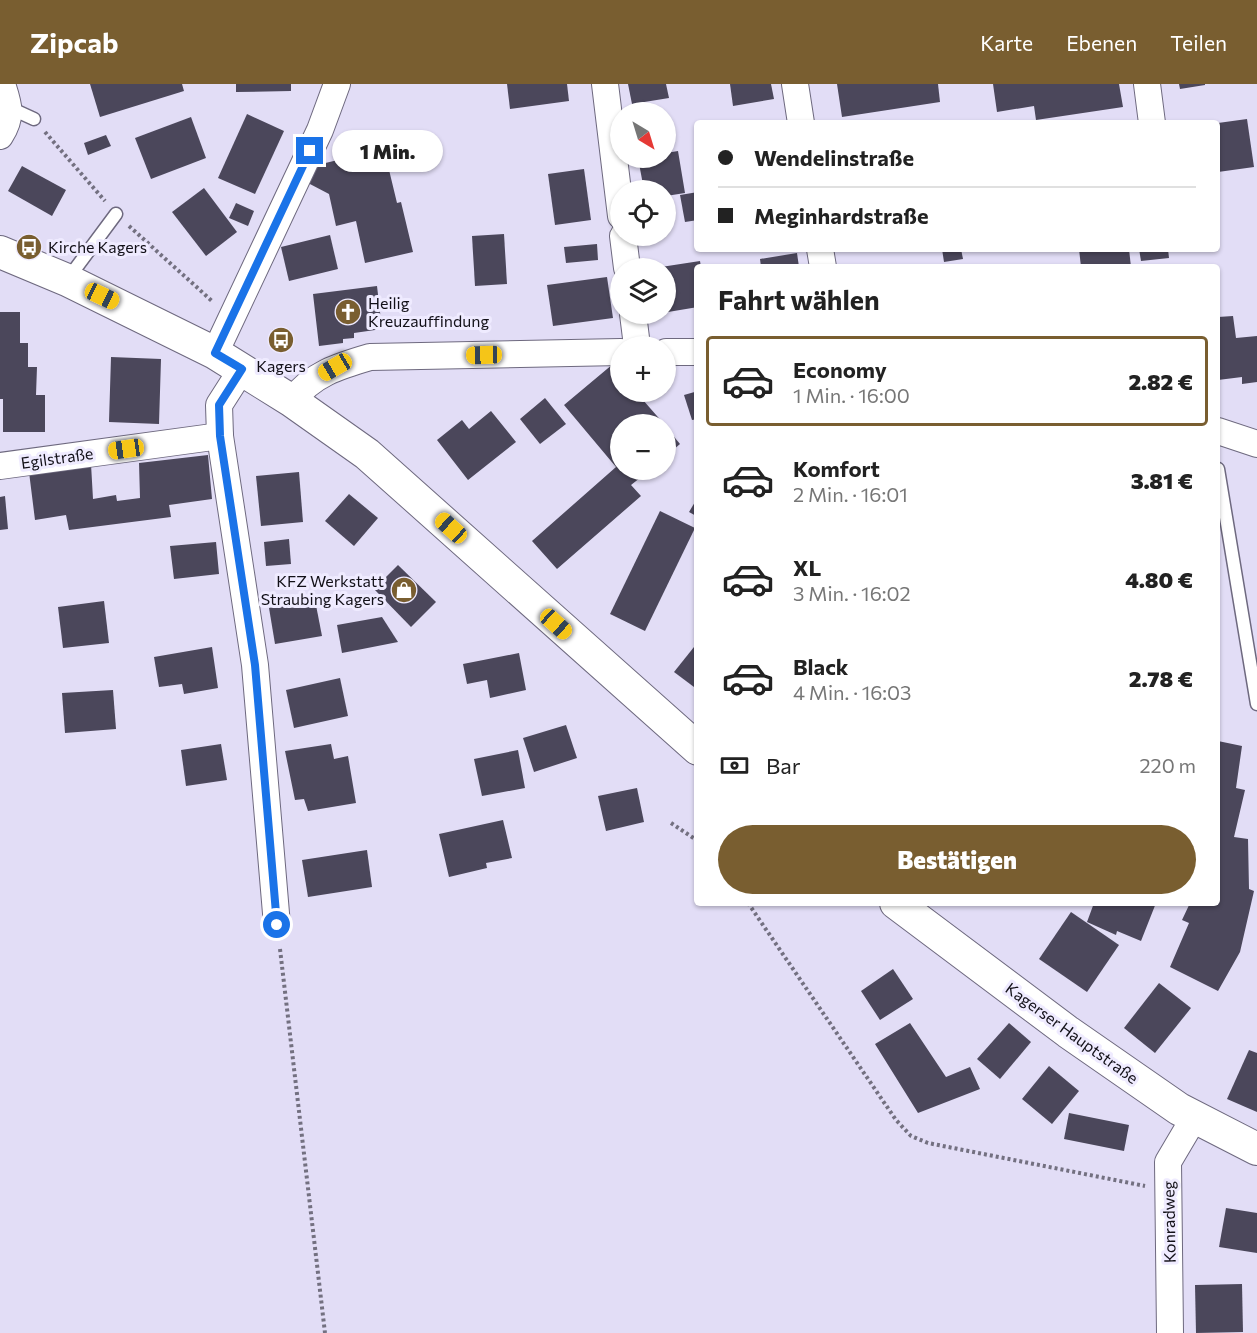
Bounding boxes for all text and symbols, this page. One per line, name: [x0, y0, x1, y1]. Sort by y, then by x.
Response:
text: Zipcab: [30, 25, 119, 59]
text: Karte: [980, 30, 1033, 55]
text: Ebenen: [1066, 30, 1137, 55]
text: Teilen: [1170, 30, 1227, 55]
north arrow: [610, 102, 676, 168]
map controls: [610, 102, 676, 480]
callout: 1 Min.: [331, 130, 442, 172]
route end: [296, 137, 323, 164]
text: 1 Min.: [360, 139, 415, 163]
text: Wendelinstraße: [754, 144, 914, 171]
button: locate: [610, 180, 676, 246]
text: Meginhardstraße: [754, 202, 928, 229]
bus stop icon: Kirche Kagers: [14, 232, 44, 262]
place label: Kirche Kagers: [48, 237, 147, 256]
button: layers: [610, 258, 676, 324]
car: [82, 280, 122, 312]
text: Fahrt wählen: [718, 283, 880, 316]
place label: Heilig Kreuzauffindung: [368, 293, 489, 330]
church icon: Heilig Kreuzauffindung: [333, 297, 363, 327]
bus stop icon: Kagers: [266, 325, 296, 355]
button: +: [610, 336, 676, 402]
car: [466, 346, 502, 364]
car: [315, 350, 355, 384]
icon: car: [721, 354, 775, 408]
place label: Kagers: [256, 356, 306, 375]
text: Economy: [793, 356, 887, 383]
text: 2.82 €: [1128, 368, 1193, 395]
text: 1 Min. · 16:00: [793, 383, 910, 407]
button: −: [610, 414, 676, 480]
car: [107, 438, 145, 460]
street label: Egilstraße: [20, 443, 94, 472]
icon: car: [721, 453, 775, 507]
text: Komfort: [793, 455, 880, 482]
text: 3.81 €: [1131, 467, 1193, 494]
text: 2 Min. · 16:01: [793, 482, 908, 506]
car: [432, 509, 470, 547]
icon: car: [721, 552, 775, 606]
text: XL: [793, 554, 821, 581]
text: 4.80 €: [1125, 566, 1193, 593]
place label: KFZ Werkstatt Straubing Kagers: [261, 571, 384, 608]
shop icon: KFZ Werkstatt Straubing Kagers: [389, 575, 419, 605]
text: 3 Min. · 16:02: [793, 581, 911, 605]
car: [537, 605, 575, 643]
icon: car: [721, 651, 775, 705]
text: Black: [793, 653, 848, 680]
text: 2.78 €: [1129, 665, 1193, 692]
text: 4 Min. · 16:03: [793, 680, 912, 704]
icon: cash: [718, 749, 751, 782]
text: Bar: [766, 752, 801, 779]
text: 220 m: [1140, 753, 1196, 777]
button: Bestätigen: [718, 825, 1196, 894]
route start: [263, 911, 290, 938]
street label: Kagerser Hauptstraße: [1002, 978, 1142, 1087]
street label: Konradweg: [1158, 1180, 1179, 1263]

